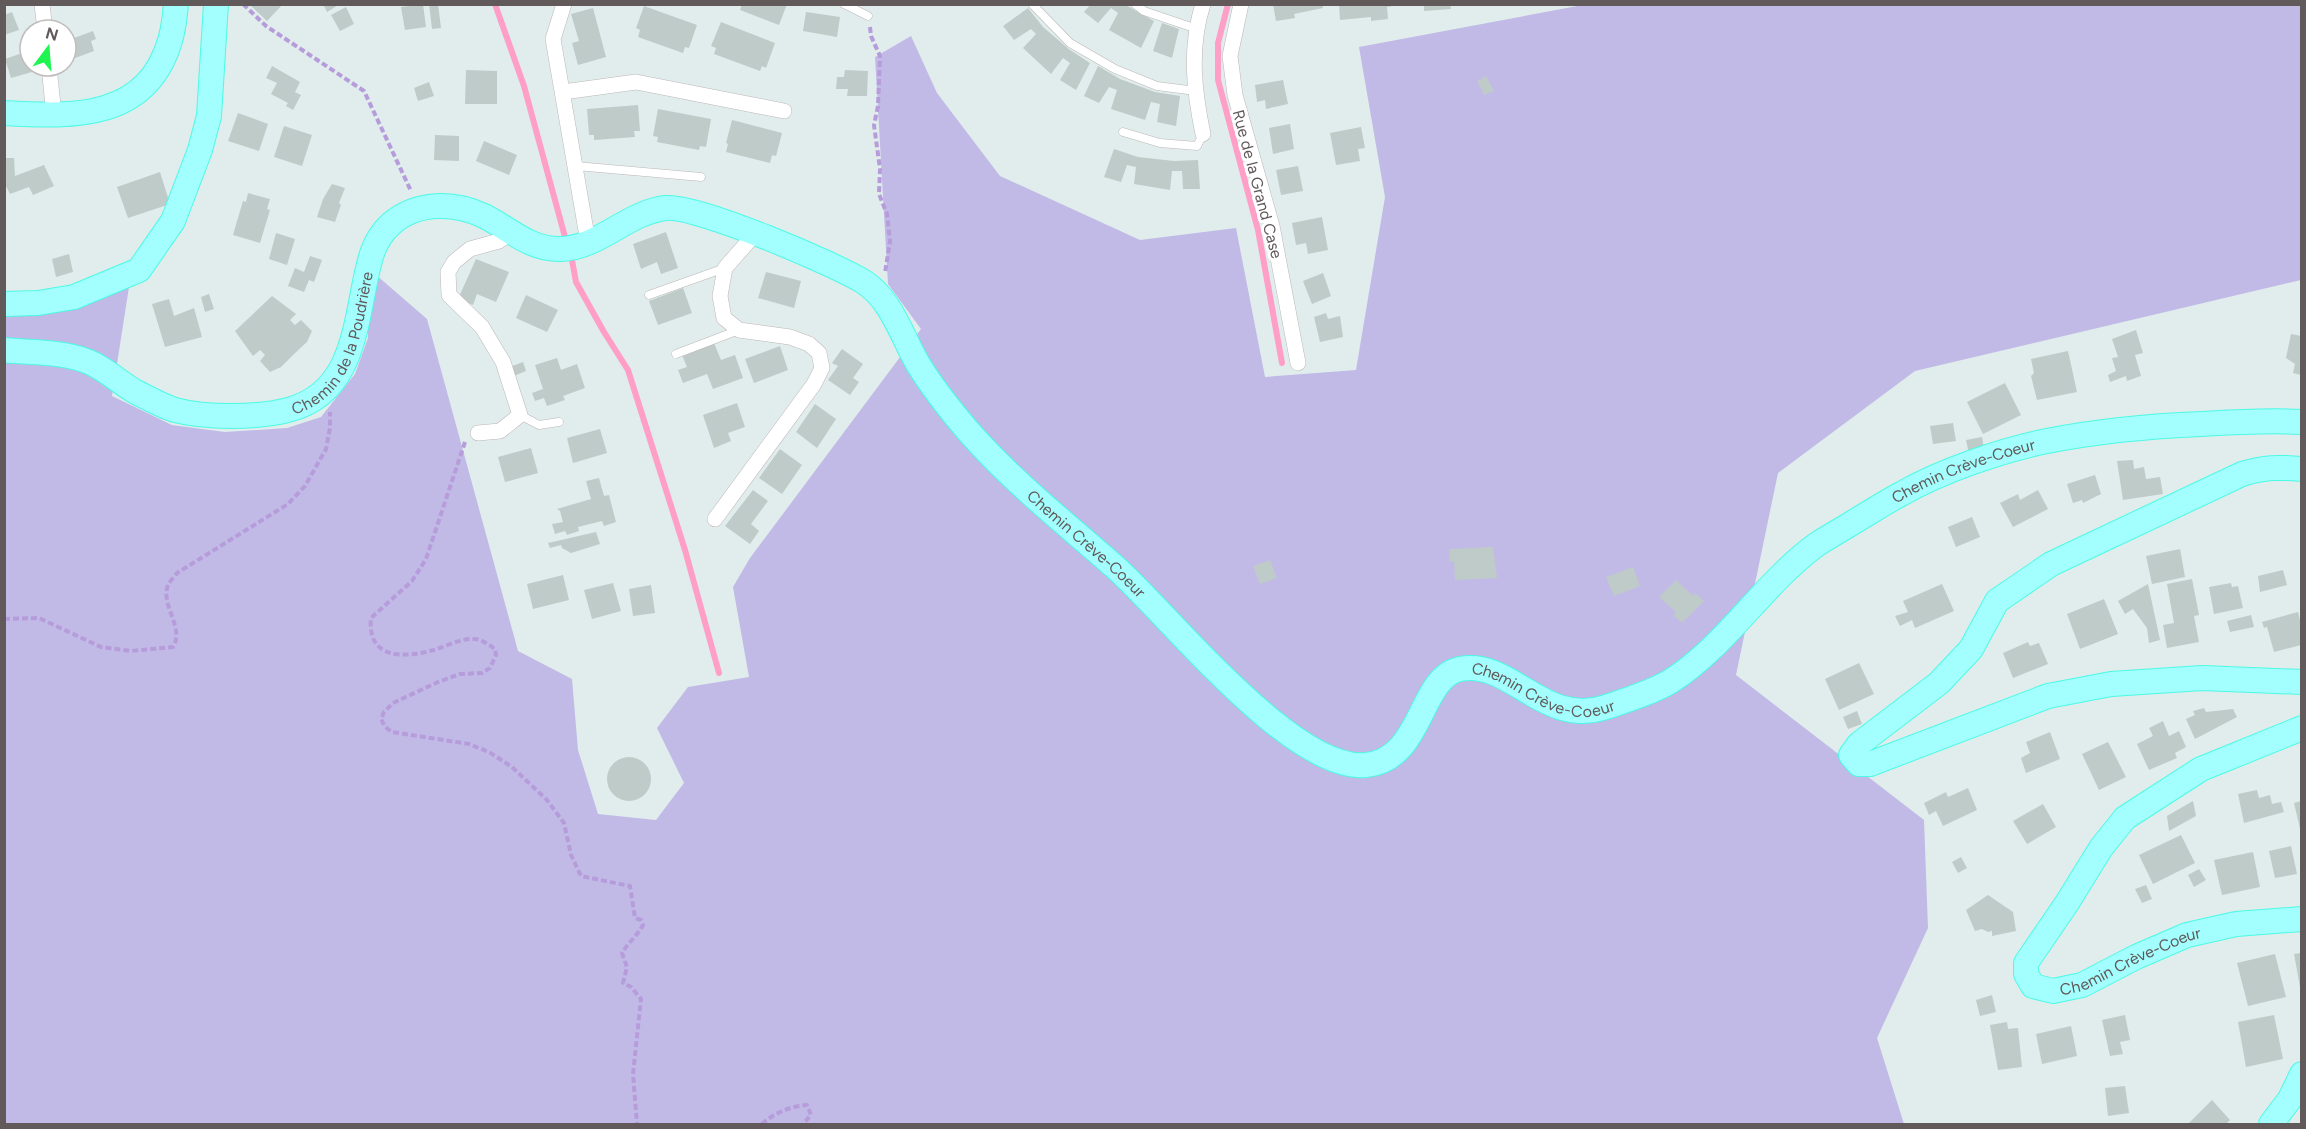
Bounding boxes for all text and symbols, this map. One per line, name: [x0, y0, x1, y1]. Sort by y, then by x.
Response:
north arrow: [18, 18, 78, 78]
text: N: [43, 23, 61, 45]
street label: Rue de la Grand Case: [1229, 108, 1287, 261]
street label: Chemin de la Poudrière: [289, 270, 377, 418]
street label: Chemin Crève-Coeur: [1888, 435, 2037, 507]
street label: Chemin Crève-Coeur: [1023, 486, 1150, 602]
street label: Chemin Crève-Coeur: [1471, 659, 1618, 721]
street label: Chemin Crève-Coeur: [2058, 923, 2203, 999]

